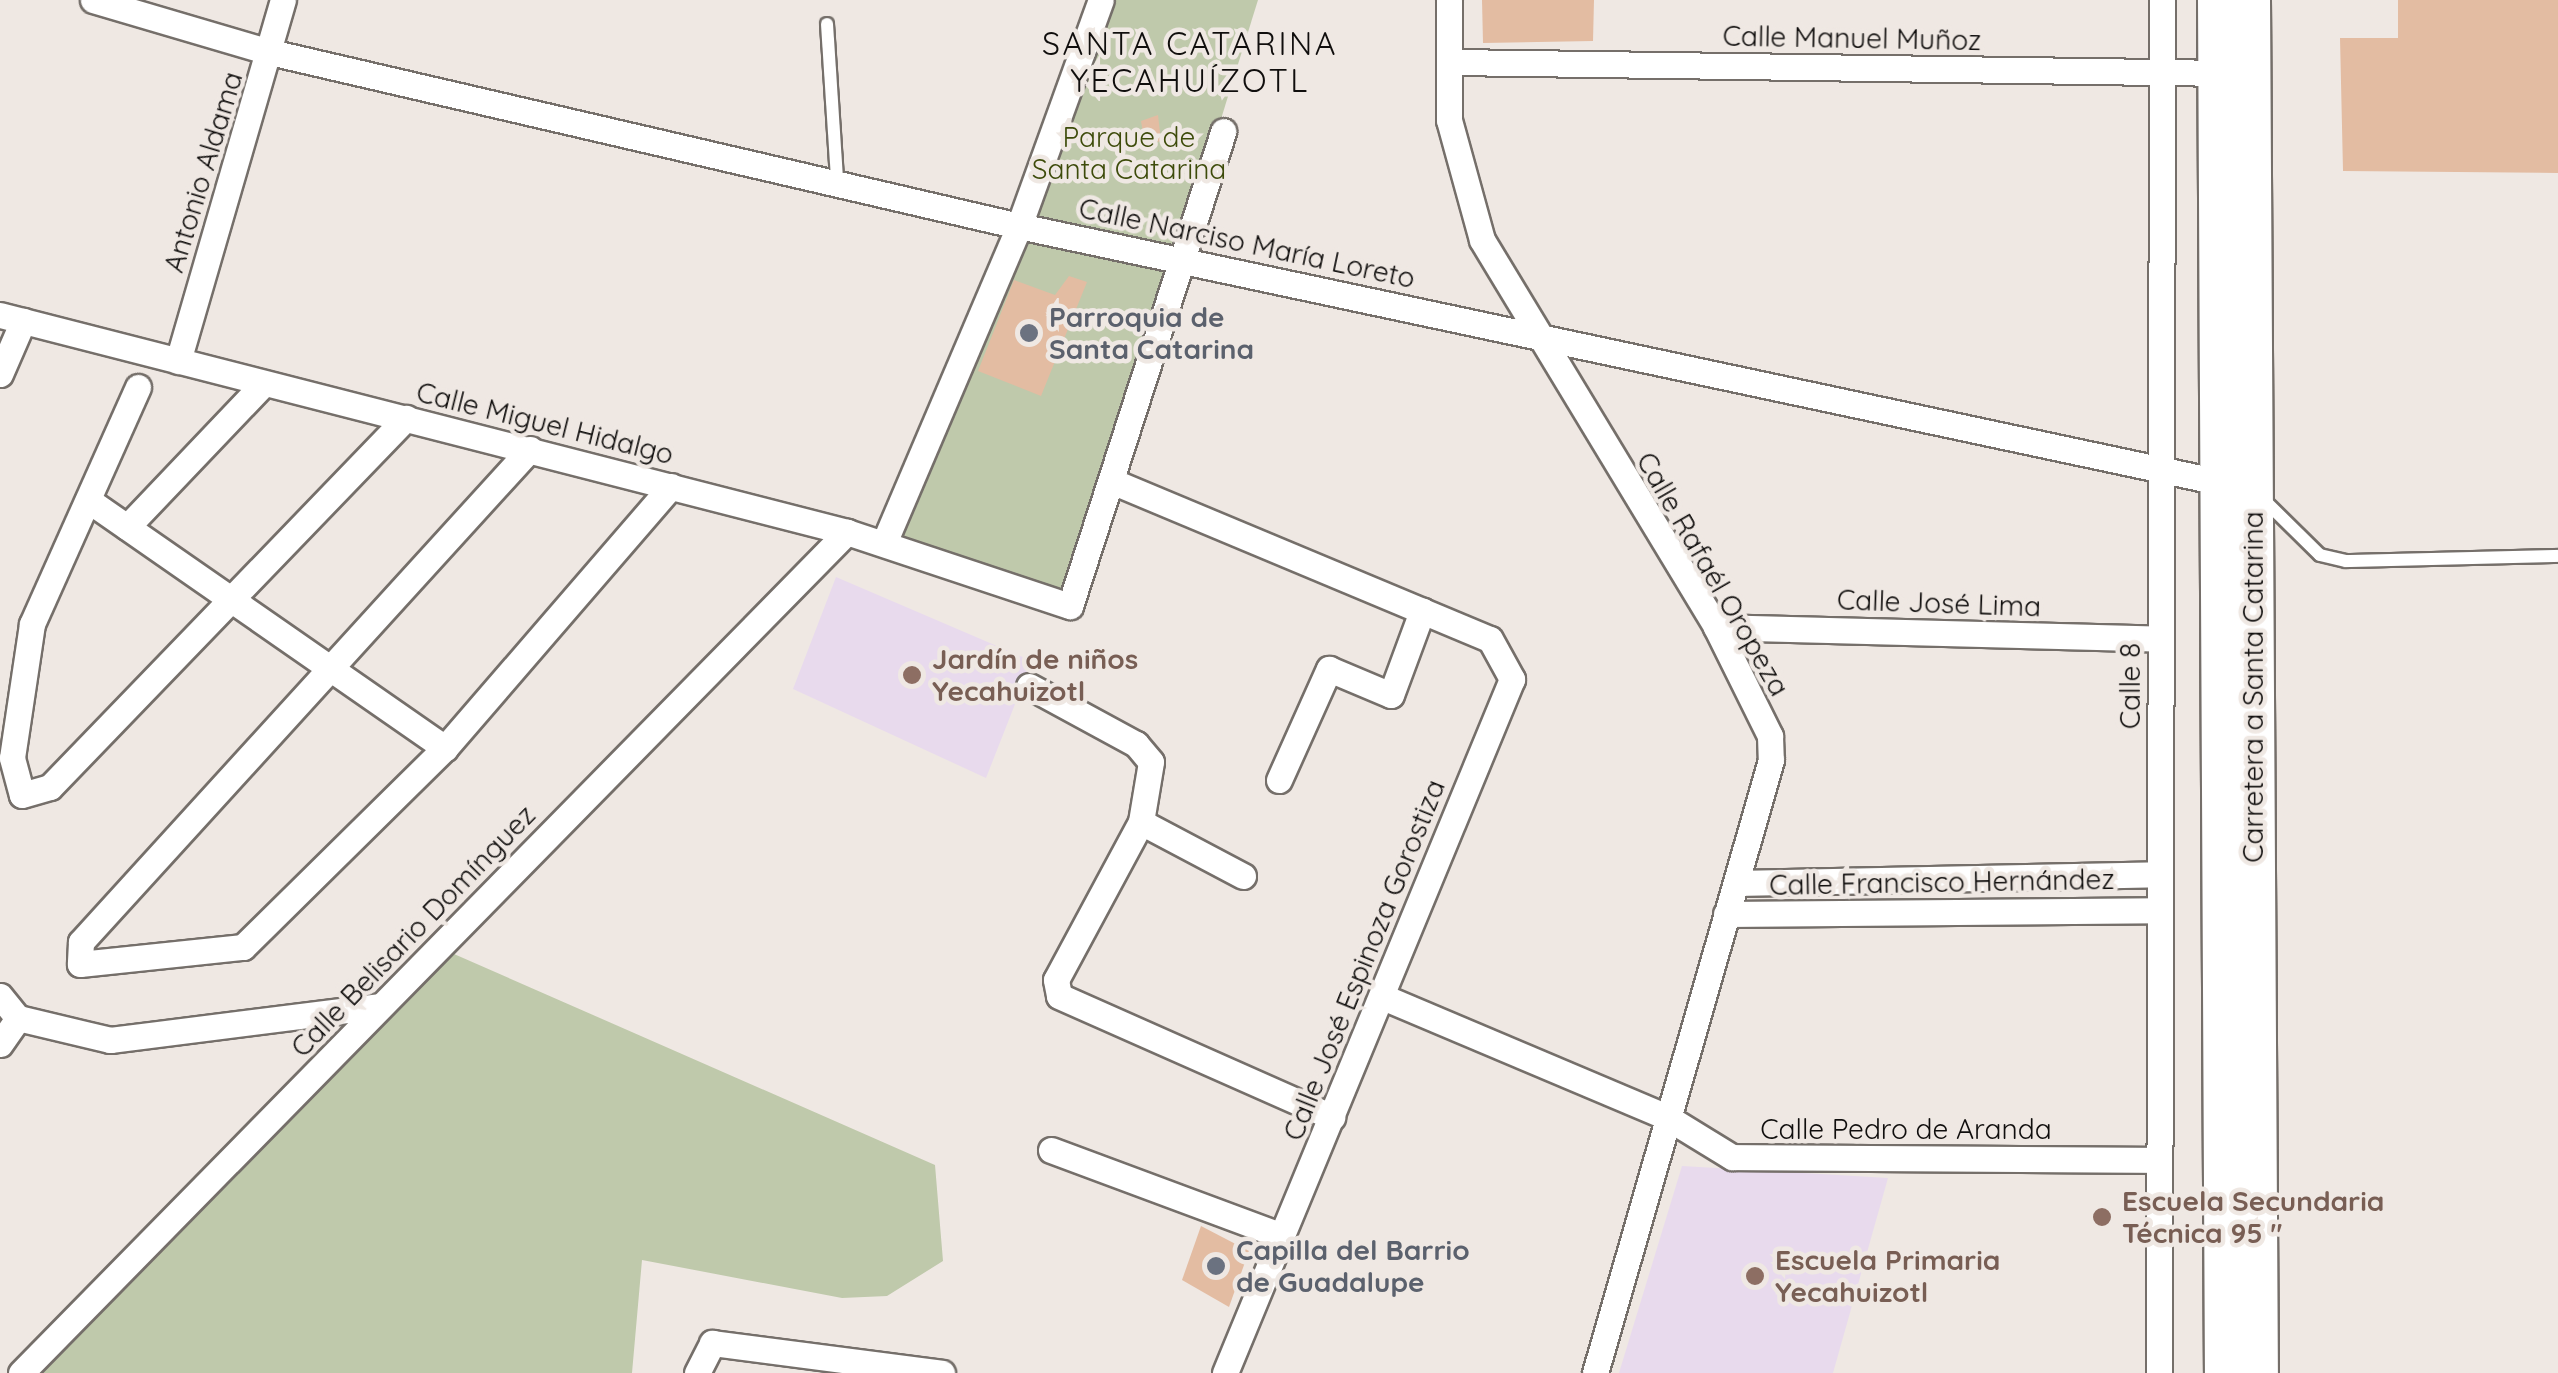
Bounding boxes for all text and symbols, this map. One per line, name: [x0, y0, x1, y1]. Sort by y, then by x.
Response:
street label: Calle Manuel Muñoz: [1722, 19, 1982, 57]
district label: SANTA CATARINA YECAHUÍZOTL: [1042, 25, 1338, 100]
street label: Antonio Aldama: [157, 68, 249, 276]
park label: Parque de Santa Catarina: [1032, 120, 1226, 186]
street label: Calle Narciso María Loreto: [1076, 191, 1418, 295]
place label: Parroquia de Santa Catarina: [1049, 300, 1254, 366]
marker: Parroquia de Santa Catarina: [1018, 322, 1040, 344]
street label: Calle Miguel Hidalgo: [413, 375, 677, 471]
street label: Calle Rafaél Oropeza: [1630, 446, 1796, 702]
street label: Carretera a Santa Catarina: [2236, 511, 2270, 863]
street label: Calle José Lima: [1836, 583, 2042, 623]
place label: Jardín de niños Yecahuizotl: [932, 642, 1138, 708]
street label: Calle 8: [2113, 643, 2147, 729]
marker: Jardín de niños Yecahuizotl: [901, 664, 923, 686]
street label: Calle José Espinoza Gorostiza: [1276, 775, 1452, 1145]
street label: Calle Belisario Domínguez: [284, 798, 542, 1064]
street label: Calle Francisco Hernández: [1769, 862, 2115, 902]
street label: Calle Pedro de Aranda: [1760, 1112, 2052, 1146]
place label: Escuela Secundaria Técnica 95 ": [2122, 1184, 2384, 1250]
marker: Escuela Secundaria Técnica 95 ": [2091, 1206, 2113, 1228]
place label: Capilla del Barrio de Guadalupe: [1236, 1233, 1470, 1299]
place label: Escuela Primaria Yecahuizotl: [1775, 1243, 2000, 1309]
marker: Capilla del Barrio de Guadalupe: [1205, 1255, 1227, 1277]
marker: Escuela Primaria Yecahuizotl: [1744, 1265, 1766, 1287]

